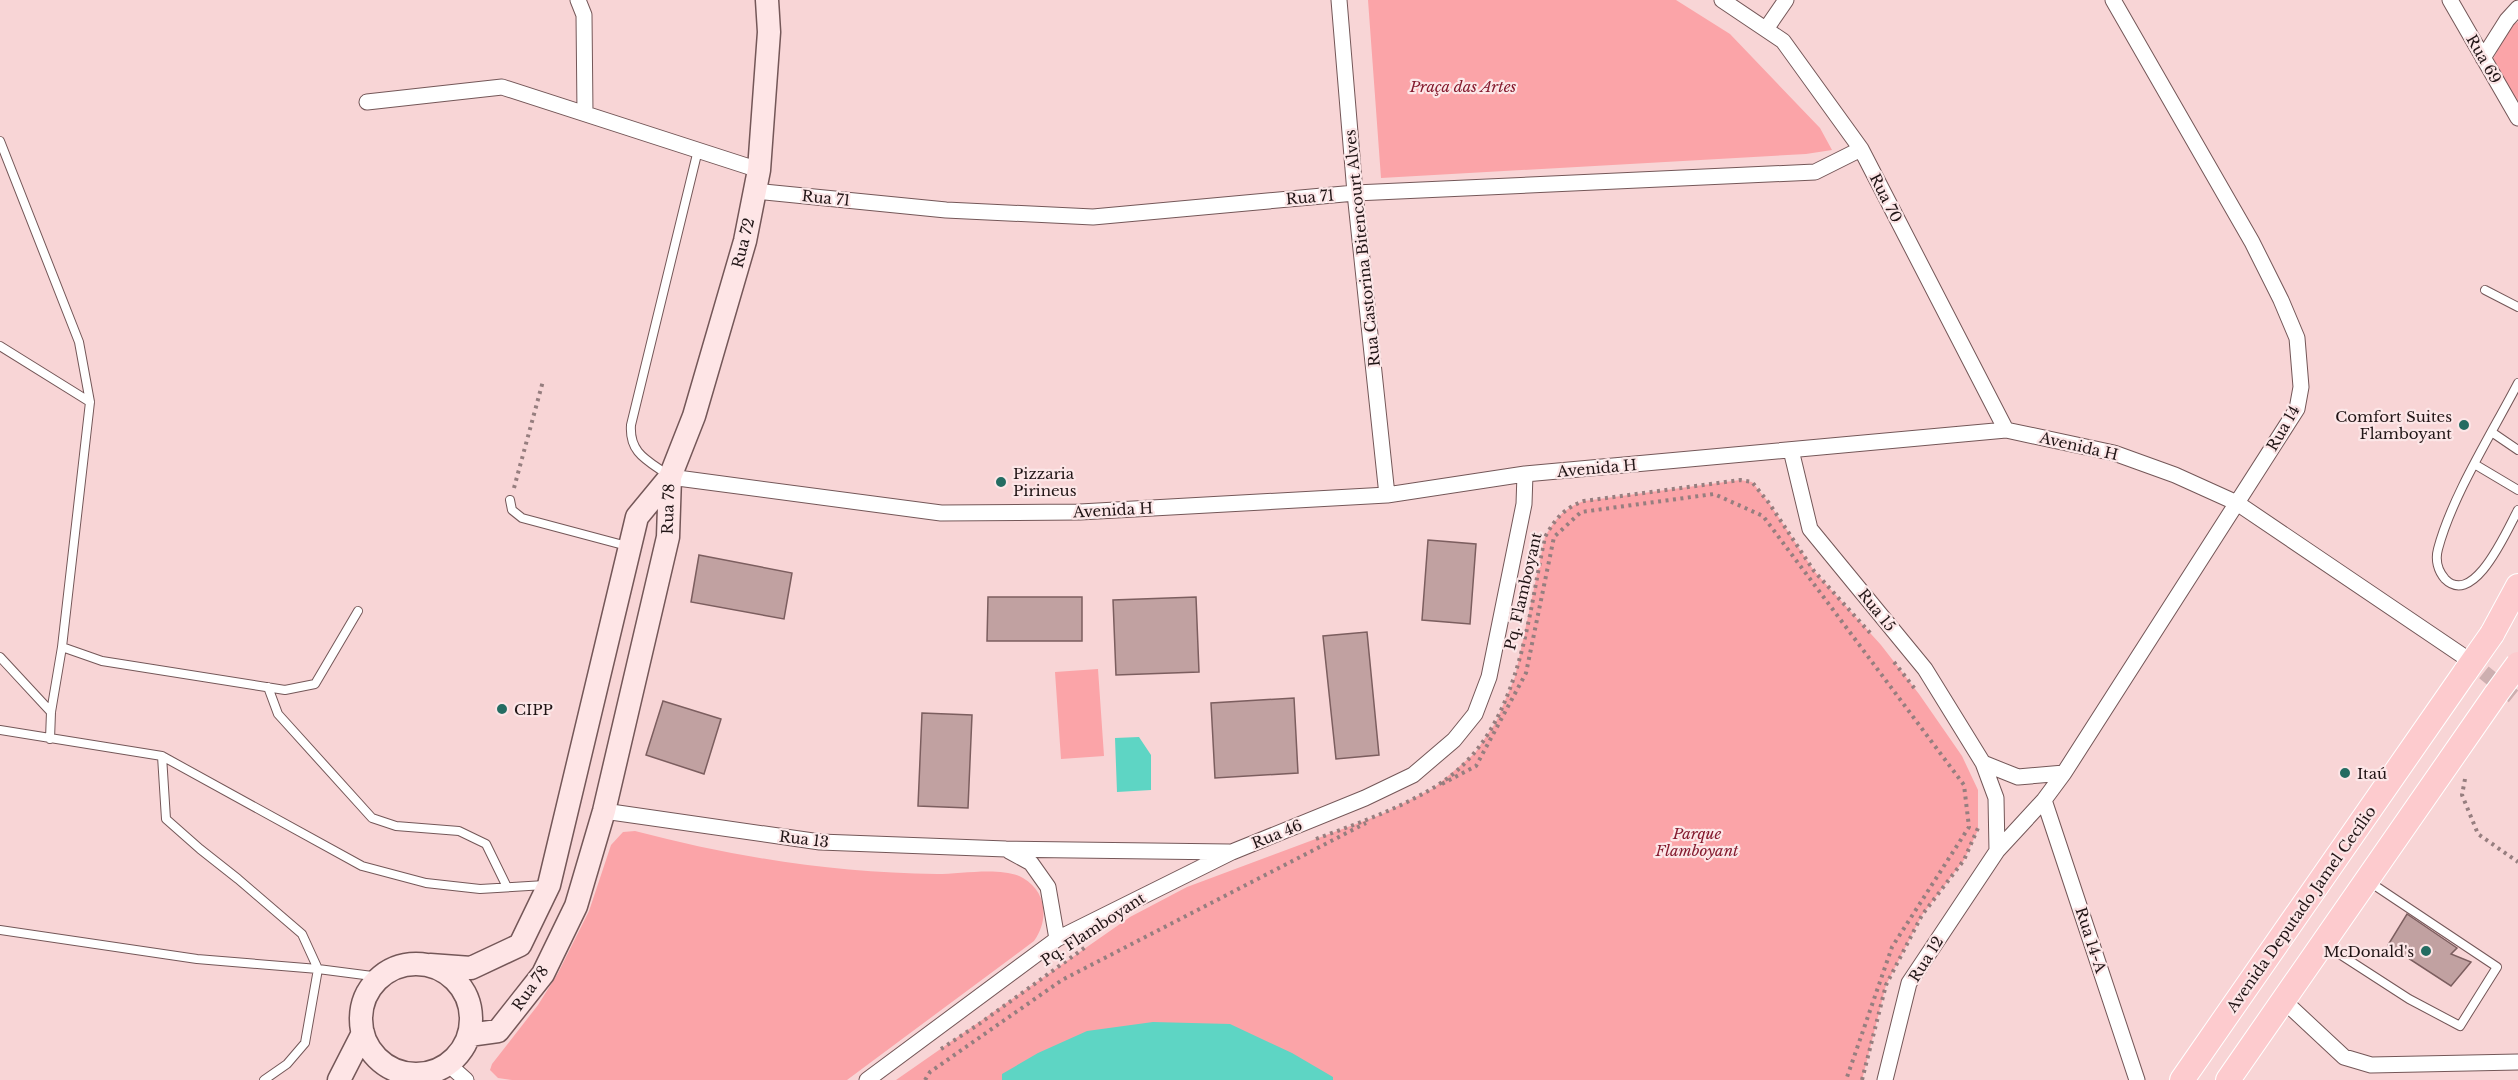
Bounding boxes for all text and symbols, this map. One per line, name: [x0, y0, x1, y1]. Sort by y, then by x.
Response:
street label: Rua 69: [2462, 31, 2506, 87]
park label: Praça das Artes: [1409, 77, 1516, 96]
street label: Rua Castorina Bitencourt Alves: [1340, 128, 1384, 367]
street label: Rua 70: [1866, 170, 1906, 226]
street label: Rua 71: [1285, 185, 1335, 209]
street label: Rua 71: [801, 186, 851, 210]
street label: Rua 72: [728, 216, 758, 270]
street label: Rua 14: [2262, 402, 2304, 454]
place label: Comfort Suites Flamboyant: [2335, 407, 2452, 443]
marker: Comfort Suites Flamboyant: [2457, 418, 2471, 432]
street label: Avenida H: [2037, 428, 2120, 464]
street label: Avenida H: [1555, 455, 1638, 481]
place label: Pizzaria Pirineus: [1013, 464, 1077, 500]
marker: Pizzaria Pirineus: [994, 475, 1008, 489]
street label: Rua 78: [658, 483, 678, 535]
street label: Avenida H: [1072, 498, 1154, 522]
street label: Pq. Flamboyant: [1500, 530, 1546, 652]
street label: Rua 15: [1854, 585, 1900, 635]
place label: CIPP: [514, 700, 553, 719]
marker: CIPP: [495, 702, 509, 716]
place label: Itaú: [2357, 764, 2387, 783]
marker: Itaú: [2338, 766, 2352, 780]
street label: Avenida Deputado Jamel Cecílio: [2222, 802, 2380, 1017]
street label: Rua 46: [1249, 815, 1305, 853]
park label: Parque Flamboyant: [1654, 824, 1739, 860]
street label: Rua 13: [778, 827, 830, 851]
street label: Pq. Flamboyant: [1037, 888, 1149, 970]
street label: Rua 14-A: [2071, 905, 2111, 976]
street label: Rua 12: [1905, 933, 1947, 985]
place label: McDonald's: [2323, 942, 2414, 961]
marker: McDonald's: [2419, 944, 2433, 958]
street label: Rua 78: [508, 962, 552, 1014]

